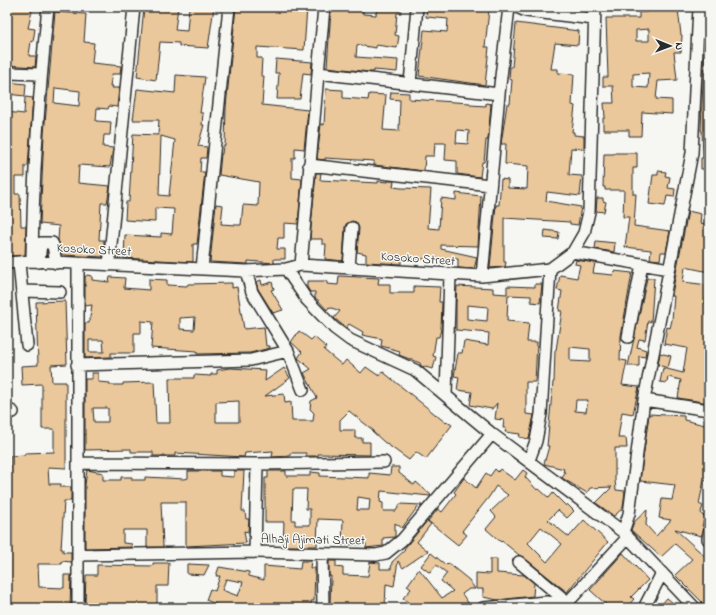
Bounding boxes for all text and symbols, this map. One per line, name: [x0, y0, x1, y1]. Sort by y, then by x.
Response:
north arrow: [650, 26, 690, 66]
text: N: [671, 42, 687, 50]
street label: Kosoko Street: [56, 239, 132, 261]
street label: Kosoko Street: [380, 247, 456, 271]
street label: Alhaji Ajimati Street: [261, 530, 366, 550]

